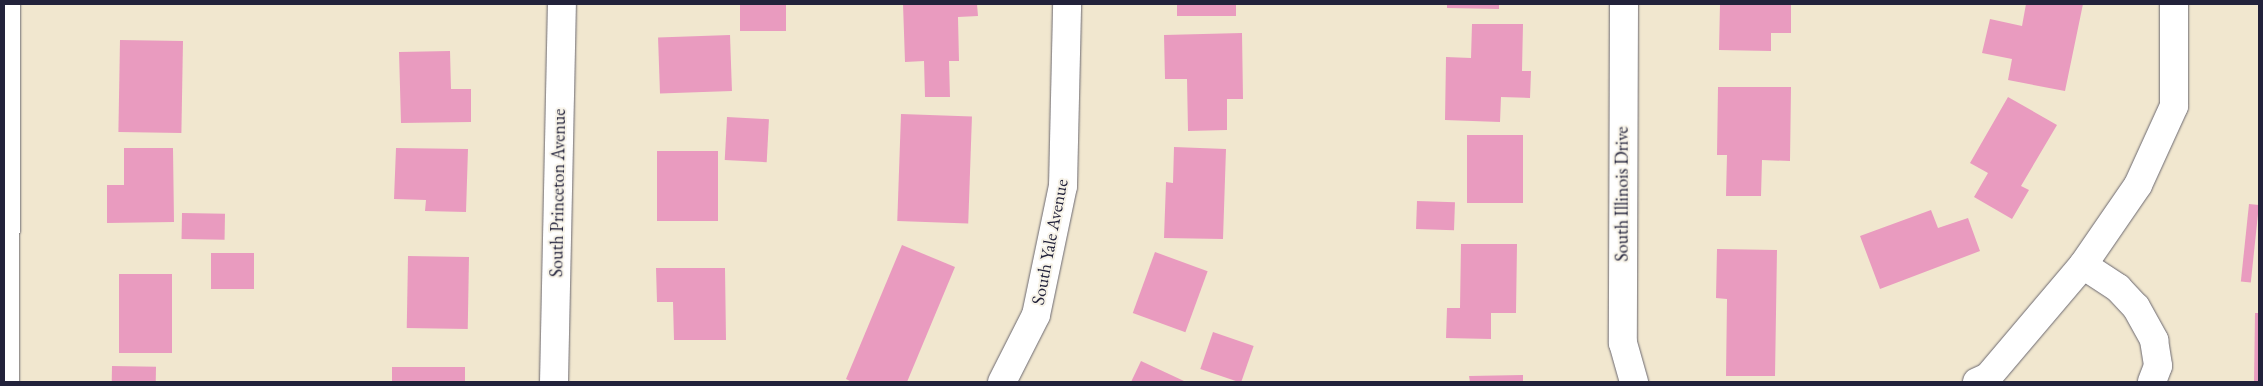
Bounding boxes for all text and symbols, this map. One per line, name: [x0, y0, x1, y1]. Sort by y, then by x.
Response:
street label: South Princeton Avenue: [546, 109, 570, 277]
street label: South Illinois Drive: [1611, 126, 1633, 262]
street label: South Yale Avenue: [1027, 177, 1073, 307]

